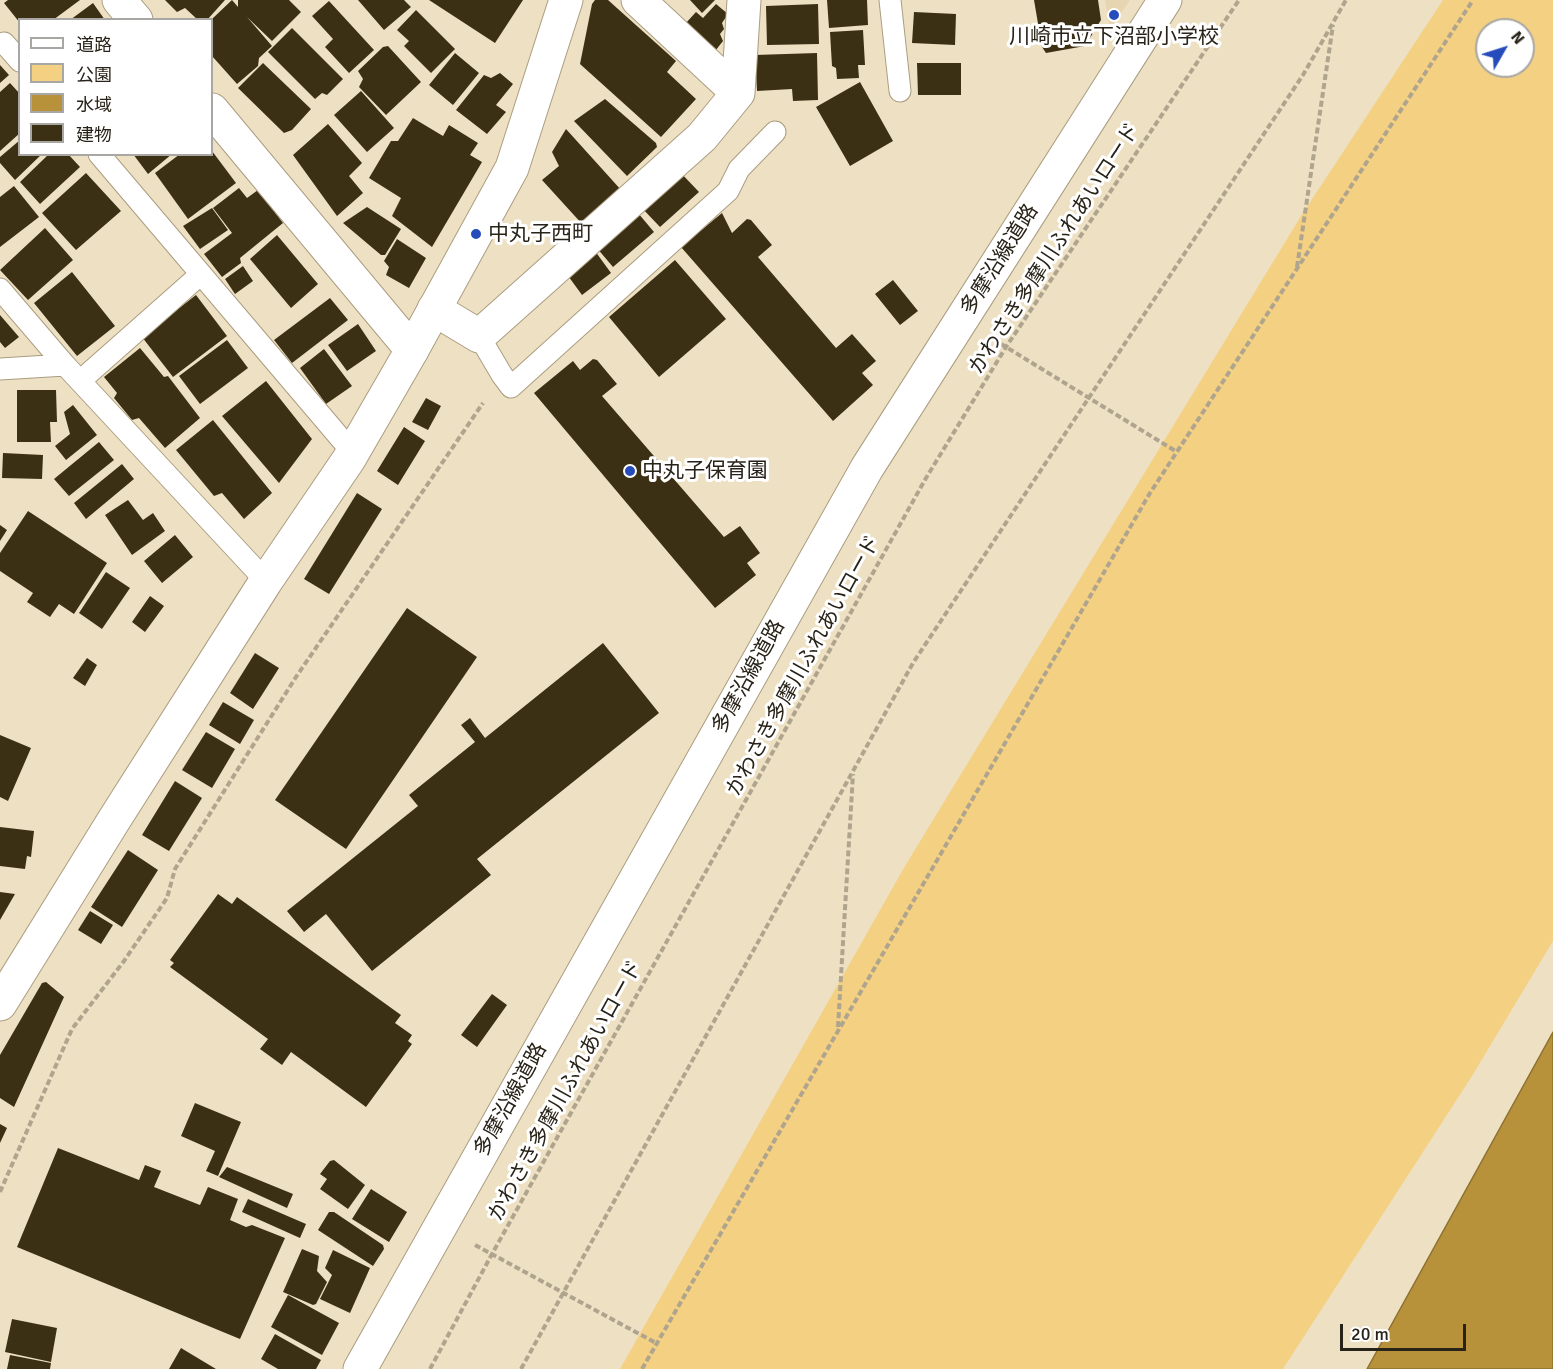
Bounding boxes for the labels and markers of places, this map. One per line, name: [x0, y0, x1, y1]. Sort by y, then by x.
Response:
marker: 川崎市立下沼部小学校: [1107, 8, 1121, 22]
place label: 川崎市立下沼部小学校: [1009, 24, 1219, 50]
place label: 中丸子西町: [488, 221, 593, 247]
marker: 中丸子西町: [469, 227, 483, 241]
place label: 中丸子保育園: [642, 458, 768, 484]
marker: 中丸子保育園: [623, 464, 637, 478]

